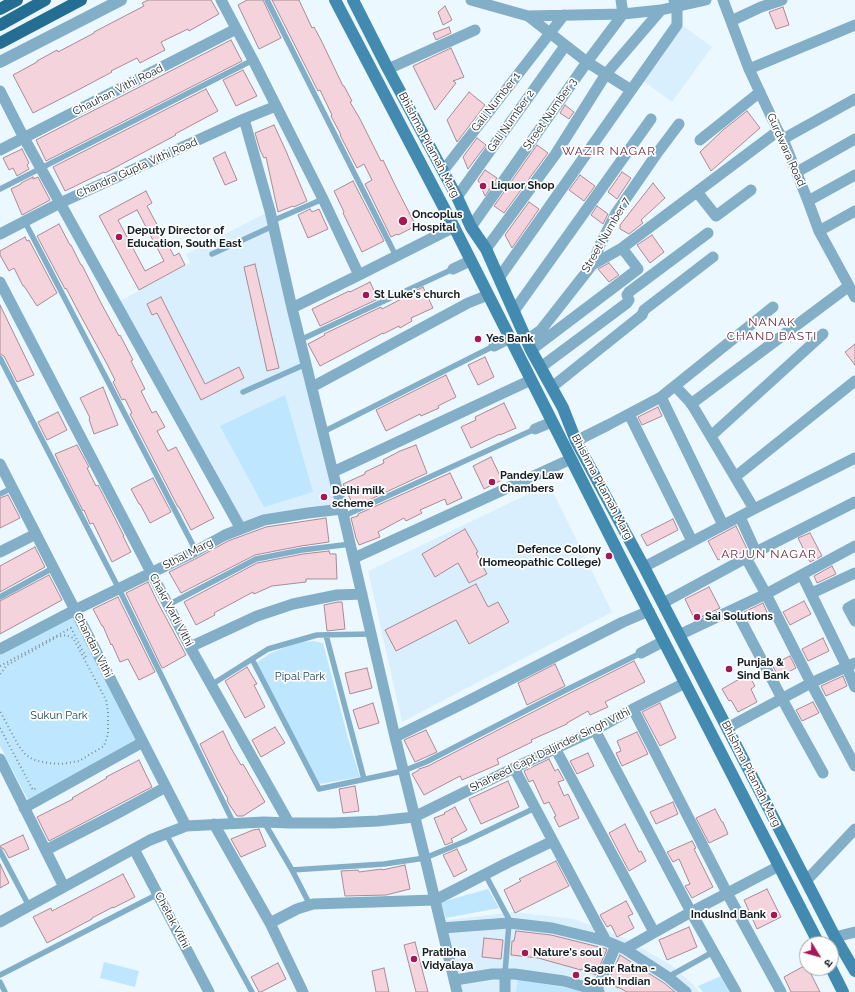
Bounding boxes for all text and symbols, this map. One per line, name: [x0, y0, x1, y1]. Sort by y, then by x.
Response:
street label: Chauhan Vithi Road: [71, 61, 165, 119]
street label: Gali Number 1: [469, 70, 523, 134]
street label: Street Number 3: [520, 76, 580, 152]
street label: Gali Number 2: [485, 87, 537, 155]
street label: Bhishma Pitamah Marg: [396, 90, 462, 200]
street label: Gurdwara Road: [764, 111, 808, 189]
street label: Chandra Gupta Vithi Road: [74, 135, 200, 201]
district label: WAZIR NAGAR: [562, 144, 656, 158]
place label: Liquor Shop: [491, 179, 555, 193]
marker: Liquor Shop: [478, 181, 488, 191]
street label: Street Number 7: [579, 195, 633, 275]
place label: Oncoplus Hospital: [412, 208, 462, 234]
marker: Oncoplus Hospital: [397, 215, 409, 227]
place label: Deputy Director of Education, South East: [127, 224, 242, 250]
marker: Deputy Director of Education, South East: [114, 232, 124, 242]
place label: St Luke's church: [374, 288, 460, 302]
marker: St Luke's church: [361, 290, 371, 300]
district label: NANAK CHAND BASTI: [727, 315, 817, 343]
place label: Yes Bank: [486, 332, 533, 346]
marker: Yes Bank: [473, 334, 483, 344]
street label: Bhishma Pitamah Marg: [569, 432, 635, 542]
place label: Pandey Law Chambers: [500, 469, 564, 495]
marker: Pandey Law Chambers: [487, 477, 497, 487]
place label: Delhi milk scheme: [332, 484, 385, 510]
marker: Delhi milk scheme: [319, 492, 329, 502]
street label: Sthal Marg: [161, 536, 215, 572]
place label: Defence Colony (Homeopathic College): [479, 543, 601, 569]
district label: ARJUN NAGAR: [721, 547, 817, 561]
marker: Defence Colony (Homeopathic College): [604, 551, 614, 561]
street label: Chakr Varti Vithi: [146, 571, 196, 649]
street label: Chandan Vithi: [71, 610, 115, 680]
place label: Sai Solutions: [705, 610, 773, 624]
marker: Sai Solutions: [692, 612, 702, 622]
place label: Punjab & Sind Bank: [737, 656, 790, 682]
marker: Punjab & Sind Bank: [724, 664, 734, 674]
park label: Pipal Park: [275, 670, 325, 684]
street label: Shaheed Capt Daljinder Singh Vithi: [468, 705, 632, 795]
park label: Sukun Park: [30, 709, 88, 723]
street label: Bhishma Pitamah Marg: [719, 719, 783, 829]
street label: Chetak Vithi: [152, 890, 192, 950]
place label: IndusInd Bank: [691, 908, 766, 922]
marker: IndusInd Bank: [769, 910, 779, 920]
north arrow: [799, 936, 839, 976]
place label: Pratibha Vidyalaya: [422, 946, 473, 972]
place label: Nature's soul: [533, 946, 602, 960]
marker: Nature's soul: [520, 948, 530, 958]
marker: Pratibha Vidyalaya: [409, 954, 419, 964]
text: उ: [821, 956, 835, 969]
place label: Sagar Ratna - South Indian: [584, 962, 655, 988]
marker: Sagar Ratna - South Indian: [571, 970, 581, 980]

